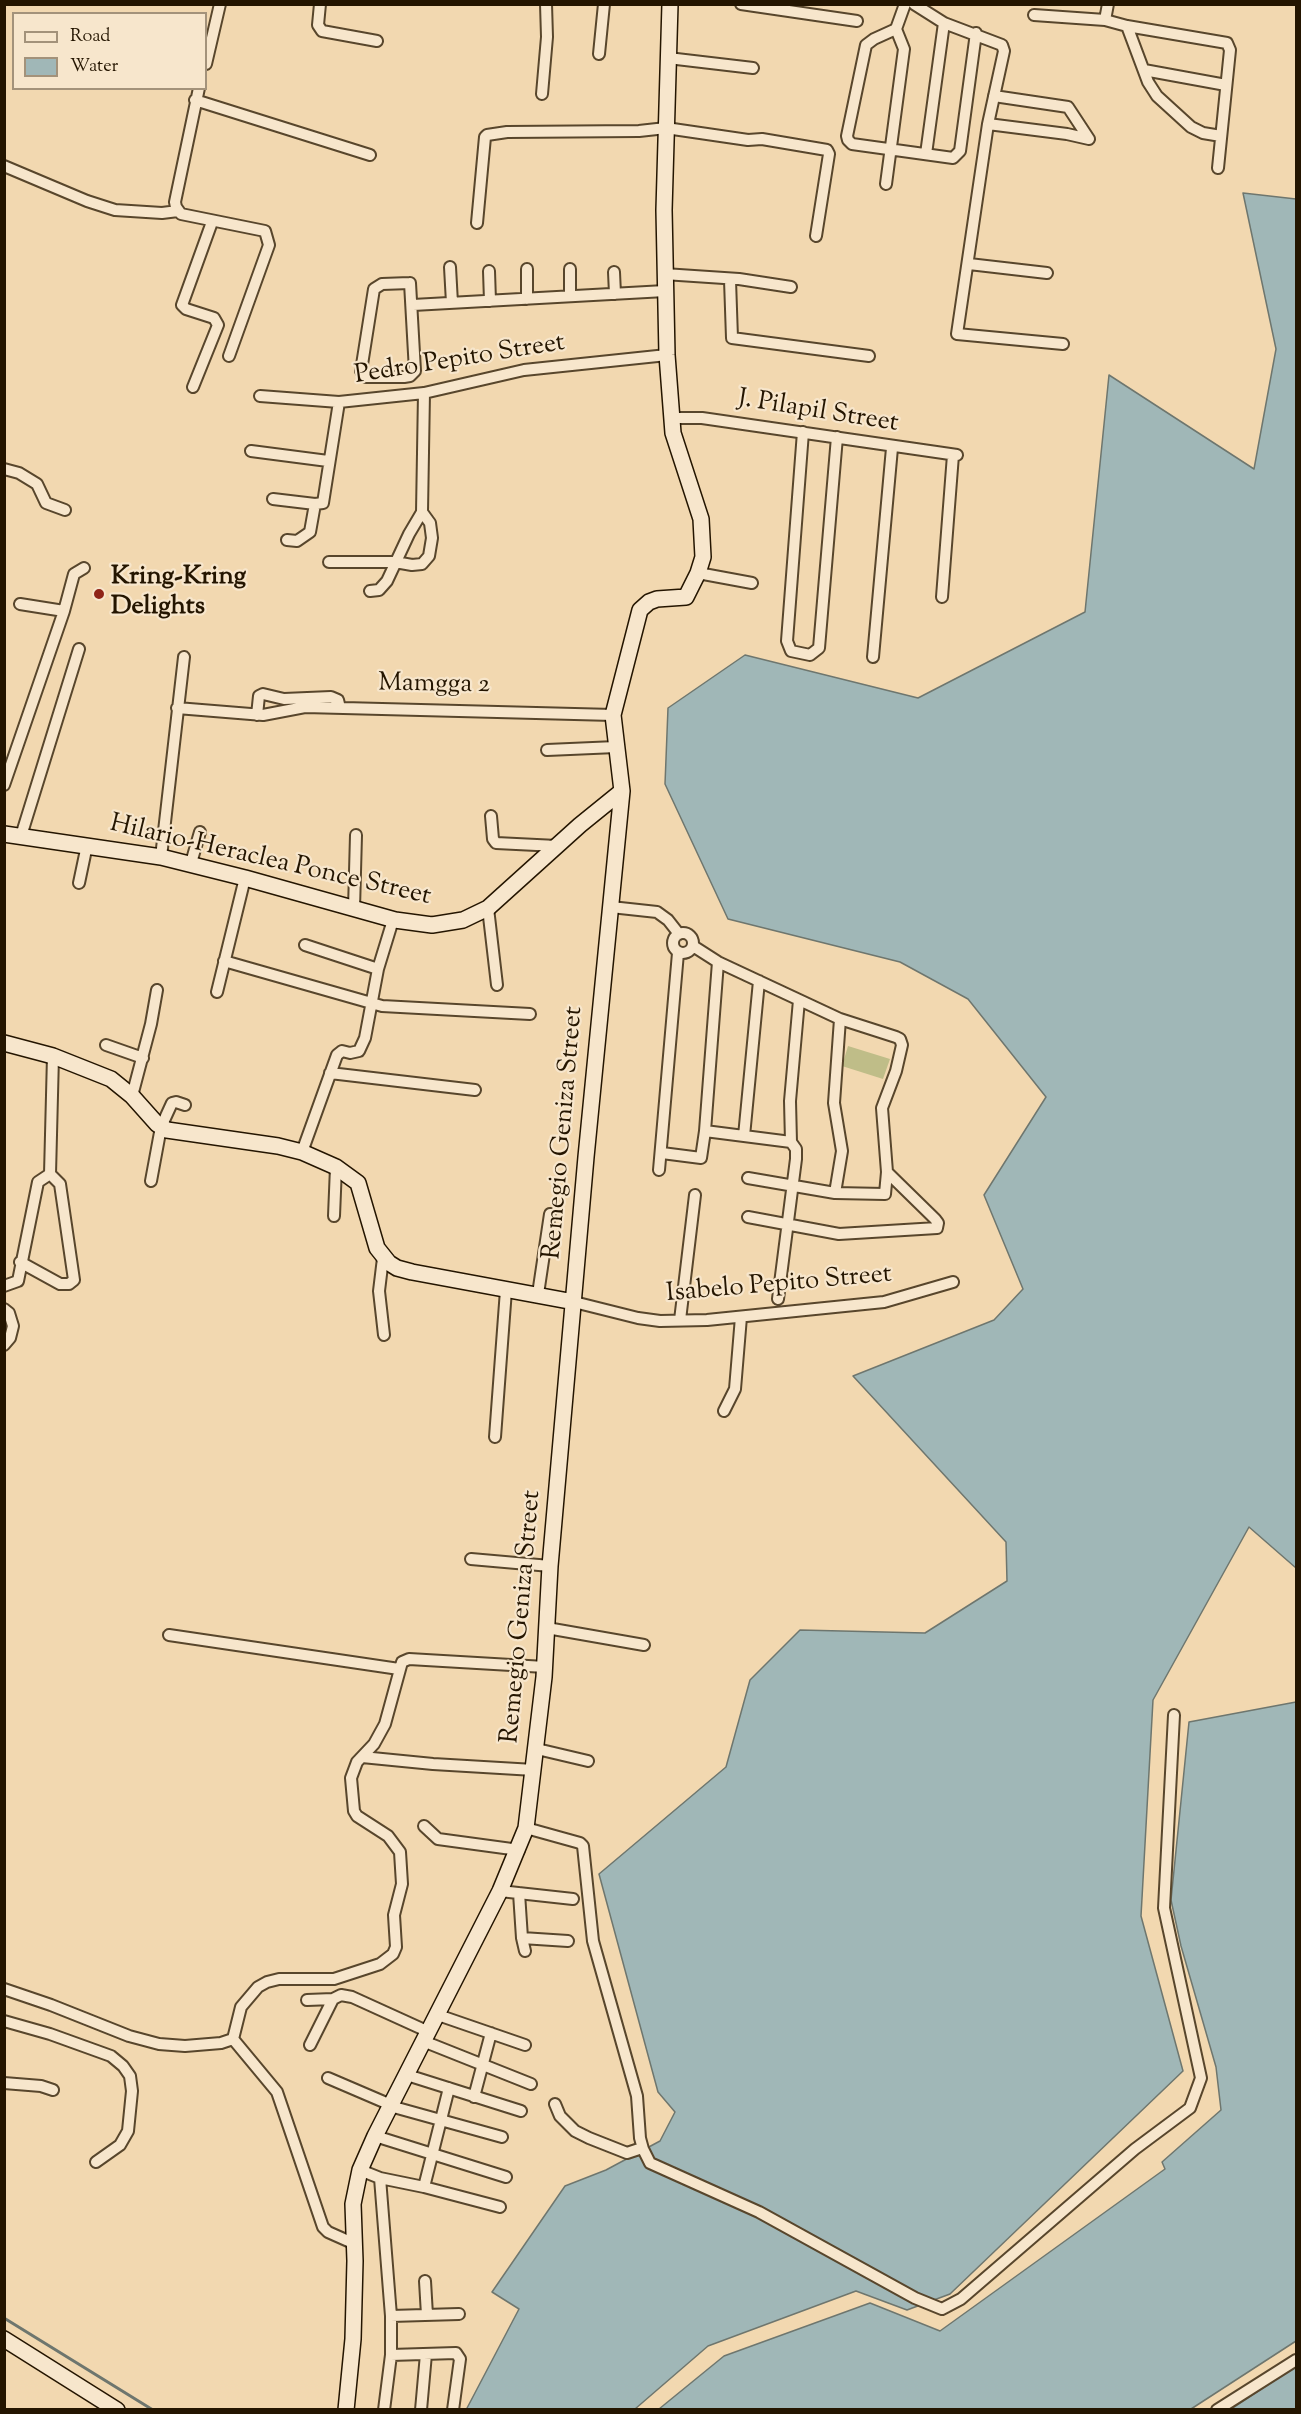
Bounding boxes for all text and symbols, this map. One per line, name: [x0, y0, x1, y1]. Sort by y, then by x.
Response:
legend: [12, 12, 207, 90]
text: Road: [70, 24, 110, 50]
text: Water: [70, 54, 118, 80]
street label: Pedro Pepito Street: [353, 329, 567, 393]
street label: J. Pilapil Street: [736, 385, 900, 441]
place label: Kring-Kring Delights: [111, 563, 246, 624]
marker: Kring-Kring Delights: [92, 587, 106, 601]
street label: Mamgga 2: [378, 669, 490, 703]
street label: Hilario-Heraclea Ponce Street: [106, 810, 434, 914]
street label: Remegio Geniza Street: [538, 1005, 592, 1261]
street label: Isabelo Pepito Street: [665, 1261, 893, 1311]
street label: Remegio Geniza Street: [496, 1489, 550, 1745]

